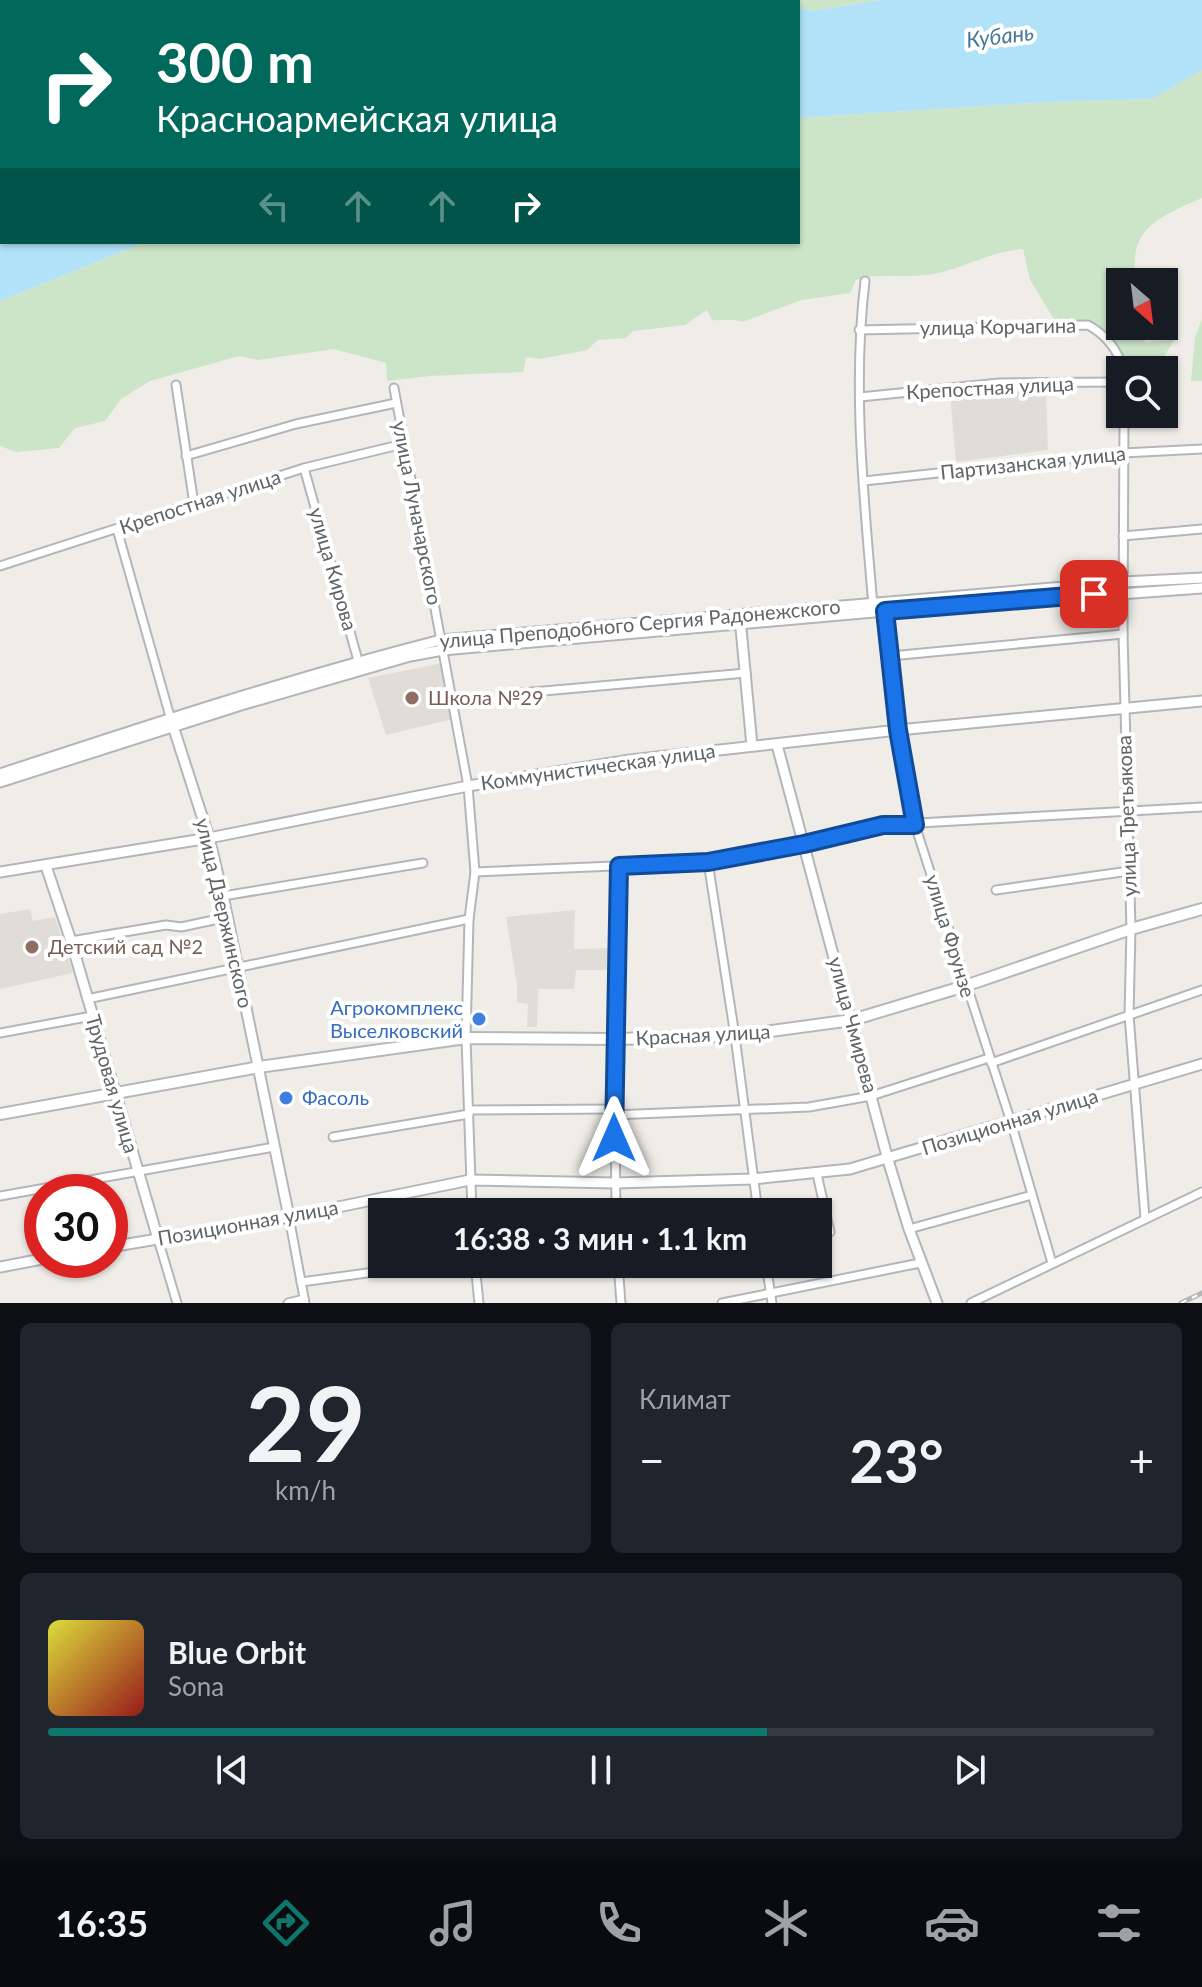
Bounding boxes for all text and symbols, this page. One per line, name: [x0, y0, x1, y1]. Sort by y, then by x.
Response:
water label: Кубань: [965, 18, 1035, 53]
text: 300 m: [156, 28, 314, 95]
icon: right: [24, 32, 128, 136]
text: Красноармейская улица: [156, 96, 558, 140]
icon: left: [252, 184, 296, 228]
icon: ahead: [336, 184, 380, 228]
icon: ahead: [420, 184, 464, 228]
icon: right: [504, 184, 548, 228]
north arrow: [1106, 268, 1178, 340]
map controls: [1106, 268, 1178, 428]
street label: улица Корчагина: [920, 313, 1076, 339]
button: search: [1106, 356, 1178, 428]
street label: Крепостная улица: [905, 371, 1075, 403]
street label: улица Луначарского: [388, 419, 448, 607]
street label: Партизанская улица: [939, 440, 1127, 484]
street label: Крепостная улица: [116, 464, 283, 538]
street label: улица Кирова: [305, 504, 363, 633]
pin: [1060, 560, 1128, 628]
icon: arrive: [1072, 572, 1116, 616]
street label: улица Преподобного Сергия Радонежского: [439, 594, 841, 652]
place label: Школа №29: [428, 685, 543, 709]
marker: Школа №29: [403, 689, 421, 707]
street label: улица Третьякова: [1111, 735, 1141, 897]
street label: Коммунистическая улица: [479, 738, 717, 794]
street label: улица Дзержинского: [191, 815, 259, 1010]
street label: улица Фрунзе: [921, 871, 981, 1000]
place label: Детский сад №2: [48, 934, 203, 958]
marker: Детский сад №2: [23, 938, 41, 956]
street label: улица Чмирева: [824, 954, 884, 1095]
place label: Агрокомплекс Выселковский: [330, 995, 463, 1042]
marker: Агрокомплекс Выселковский: [470, 1010, 488, 1028]
street label: Трудовая улица: [82, 1012, 144, 1156]
street label: Красная улица: [635, 1018, 771, 1050]
street label: Позиционная улица: [919, 1083, 1101, 1159]
place label: Фасоль: [302, 1085, 369, 1109]
marker: Фасоль: [277, 1089, 295, 1107]
position arrow: [572, 1096, 656, 1180]
speed limit sign: 30: [24, 1174, 128, 1278]
street label: Позиционная улица: [156, 1194, 340, 1250]
text: 16:38 · 3 мин · 1.1 km: [453, 1220, 747, 1256]
text: 29: [245, 1359, 366, 1484]
text: Климат: [639, 1383, 731, 1415]
text: 23°: [849, 1424, 944, 1496]
text: −: [639, 1434, 665, 1486]
text: +: [1128, 1434, 1154, 1486]
text: km/h: [275, 1474, 336, 1506]
text: Blue Orbit: [168, 1634, 306, 1670]
text: Sona: [168, 1670, 224, 1702]
icon: previous: [210, 1748, 254, 1792]
icon: pause: [579, 1748, 623, 1792]
icon: next: [948, 1748, 992, 1792]
icon: directions: [258, 1895, 314, 1951]
icon: music: [425, 1895, 481, 1951]
icon: phone: [591, 1895, 647, 1951]
icon: climate: [758, 1895, 814, 1951]
icon: car: [924, 1895, 980, 1951]
icon: filters: [1091, 1895, 1147, 1951]
text: 16:35: [55, 1901, 148, 1945]

